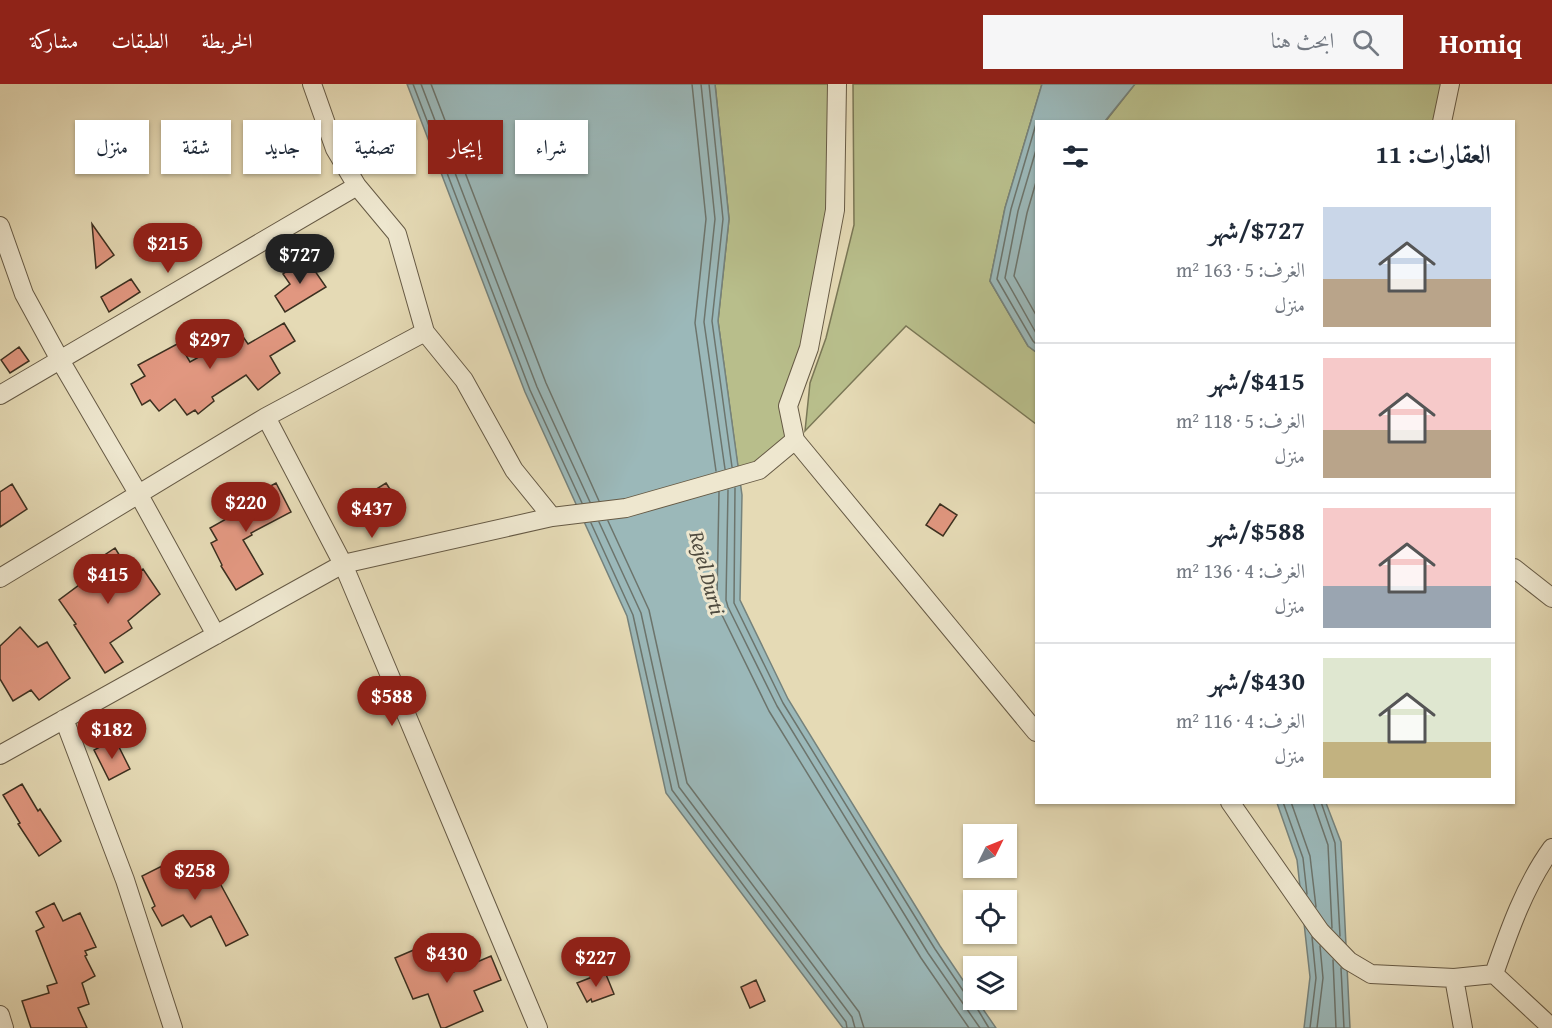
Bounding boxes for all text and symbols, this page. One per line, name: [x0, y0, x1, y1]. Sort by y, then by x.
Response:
search box: [983, 15, 1403, 69]
text: Homiq: [1439, 22, 1522, 63]
text: ابحث هنا: [1271, 24, 1334, 56]
text: مشاركة: [30, 25, 78, 56]
text: الطبقات: [111, 25, 168, 56]
text: الخريطة: [201, 25, 253, 56]
icon: search: [1349, 26, 1382, 59]
chip: منزل: [75, 120, 149, 174]
chip: شقة: [161, 120, 231, 174]
chip: جديد: [243, 120, 321, 174]
chip: تصفية: [333, 120, 416, 174]
chip: إيجار: [428, 120, 503, 174]
chip: شراء: [515, 120, 588, 174]
text: العقارات: 11: [1375, 134, 1491, 173]
icon: filters: [1059, 140, 1092, 173]
text: $727/شهر: [1209, 210, 1305, 249]
pin: $215: [132, 223, 204, 274]
text: $215: [147, 228, 189, 257]
icon: home: [1371, 231, 1443, 303]
pin: $727: [264, 234, 336, 285]
text: $727: [279, 239, 321, 268]
text: الغرف: 5 · 163 m²: [1176, 255, 1305, 284]
text: منزل: [1274, 290, 1305, 319]
pin: $297: [174, 319, 246, 370]
text: $297: [189, 324, 231, 353]
text: $415/شهر: [1209, 361, 1305, 400]
icon: home: [1371, 382, 1443, 454]
text: الغرف: 5 · 118 m²: [1176, 406, 1305, 435]
text: منزل: [1274, 441, 1305, 470]
pin: $220: [210, 482, 282, 533]
text: $220: [225, 487, 267, 516]
pin: $437: [336, 488, 408, 539]
text: $437: [351, 493, 393, 522]
text: $588/شهر: [1209, 511, 1305, 550]
water label: Rejel Durti: [681, 527, 734, 619]
icon: home: [1371, 532, 1443, 604]
pin: $415: [72, 554, 144, 605]
text: الغرف: 4 · 136 m²: [1176, 556, 1305, 585]
text: $415: [87, 559, 129, 588]
text: منزل: [1274, 591, 1305, 620]
text: $430/شهر: [1209, 661, 1305, 700]
pin: $588: [356, 676, 428, 727]
text: $588: [371, 681, 413, 710]
icon: home: [1371, 682, 1443, 754]
text: الغرف: 4 · 116 m²: [1176, 706, 1305, 735]
pin: $182: [76, 709, 148, 760]
text: $182: [91, 714, 133, 743]
text: منزل: [1274, 741, 1305, 770]
north arrow: [963, 824, 1017, 878]
map controls: [963, 824, 1017, 1010]
pin: $258: [159, 850, 231, 901]
text: $258: [174, 855, 216, 884]
button: locate: [963, 890, 1017, 944]
pin: $430: [411, 933, 483, 984]
pin: $227: [560, 937, 632, 988]
text: $430: [426, 938, 468, 967]
text: $227: [575, 942, 617, 971]
button: layers: [963, 956, 1017, 1010]

